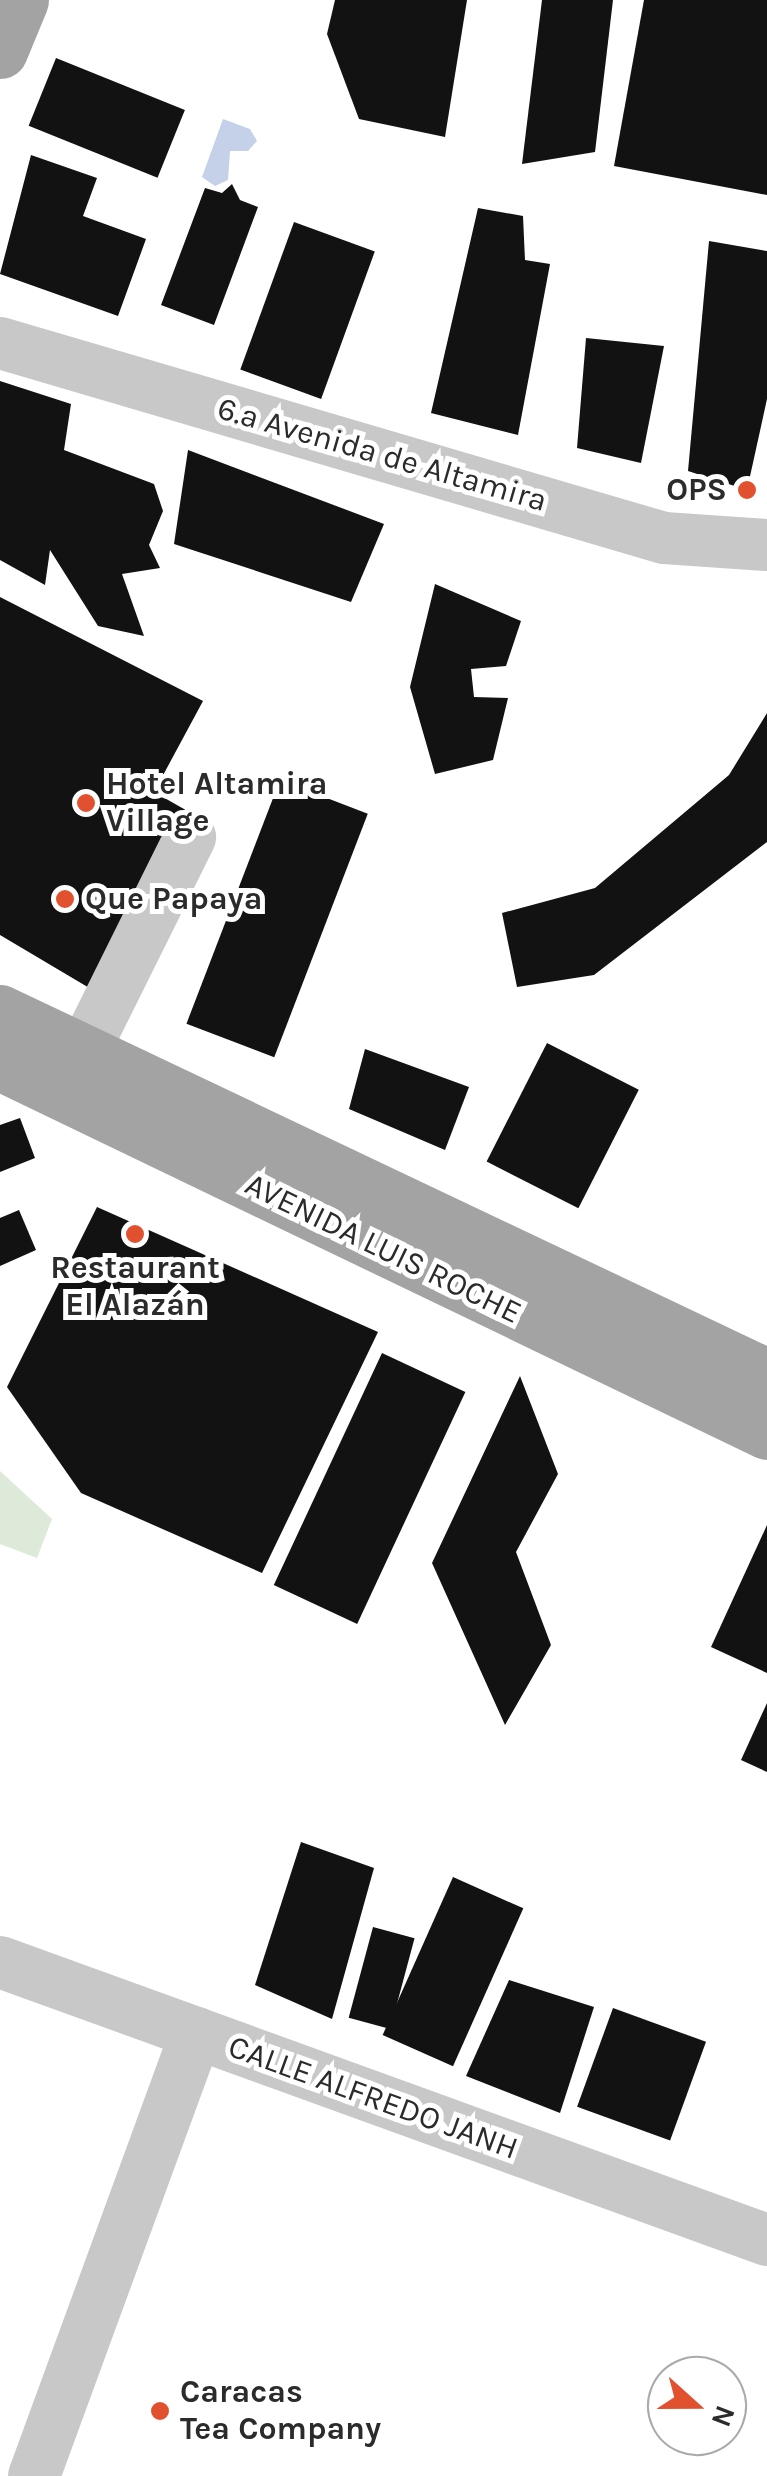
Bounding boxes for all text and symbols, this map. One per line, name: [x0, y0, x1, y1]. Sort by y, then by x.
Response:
street label: 6.ª Avenida de Altamira: [213, 390, 551, 520]
place label: OPS: [666, 471, 727, 509]
marker: OPS: [736, 479, 758, 501]
place label: Hotel Altamira Village: [106, 766, 327, 841]
marker: Hotel Altamira Village: [75, 792, 97, 814]
place label: Que Papaya: [85, 880, 262, 918]
marker: Que Papaya: [54, 888, 76, 910]
street label: AVENIDA LUIS ROCHE: [239, 1165, 527, 1333]
marker: Restaurant El Alazán: [124, 1223, 146, 1245]
place label: Restaurant El Alazán: [50, 1250, 220, 1325]
street label: CALLE ALFREDO JANH: [223, 2028, 523, 2168]
north arrow: [647, 2356, 747, 2456]
place label: Caracas Tea Company: [180, 2374, 381, 2449]
marker: Caracas Tea Company: [149, 2400, 171, 2422]
text: N: [705, 2401, 743, 2431]

